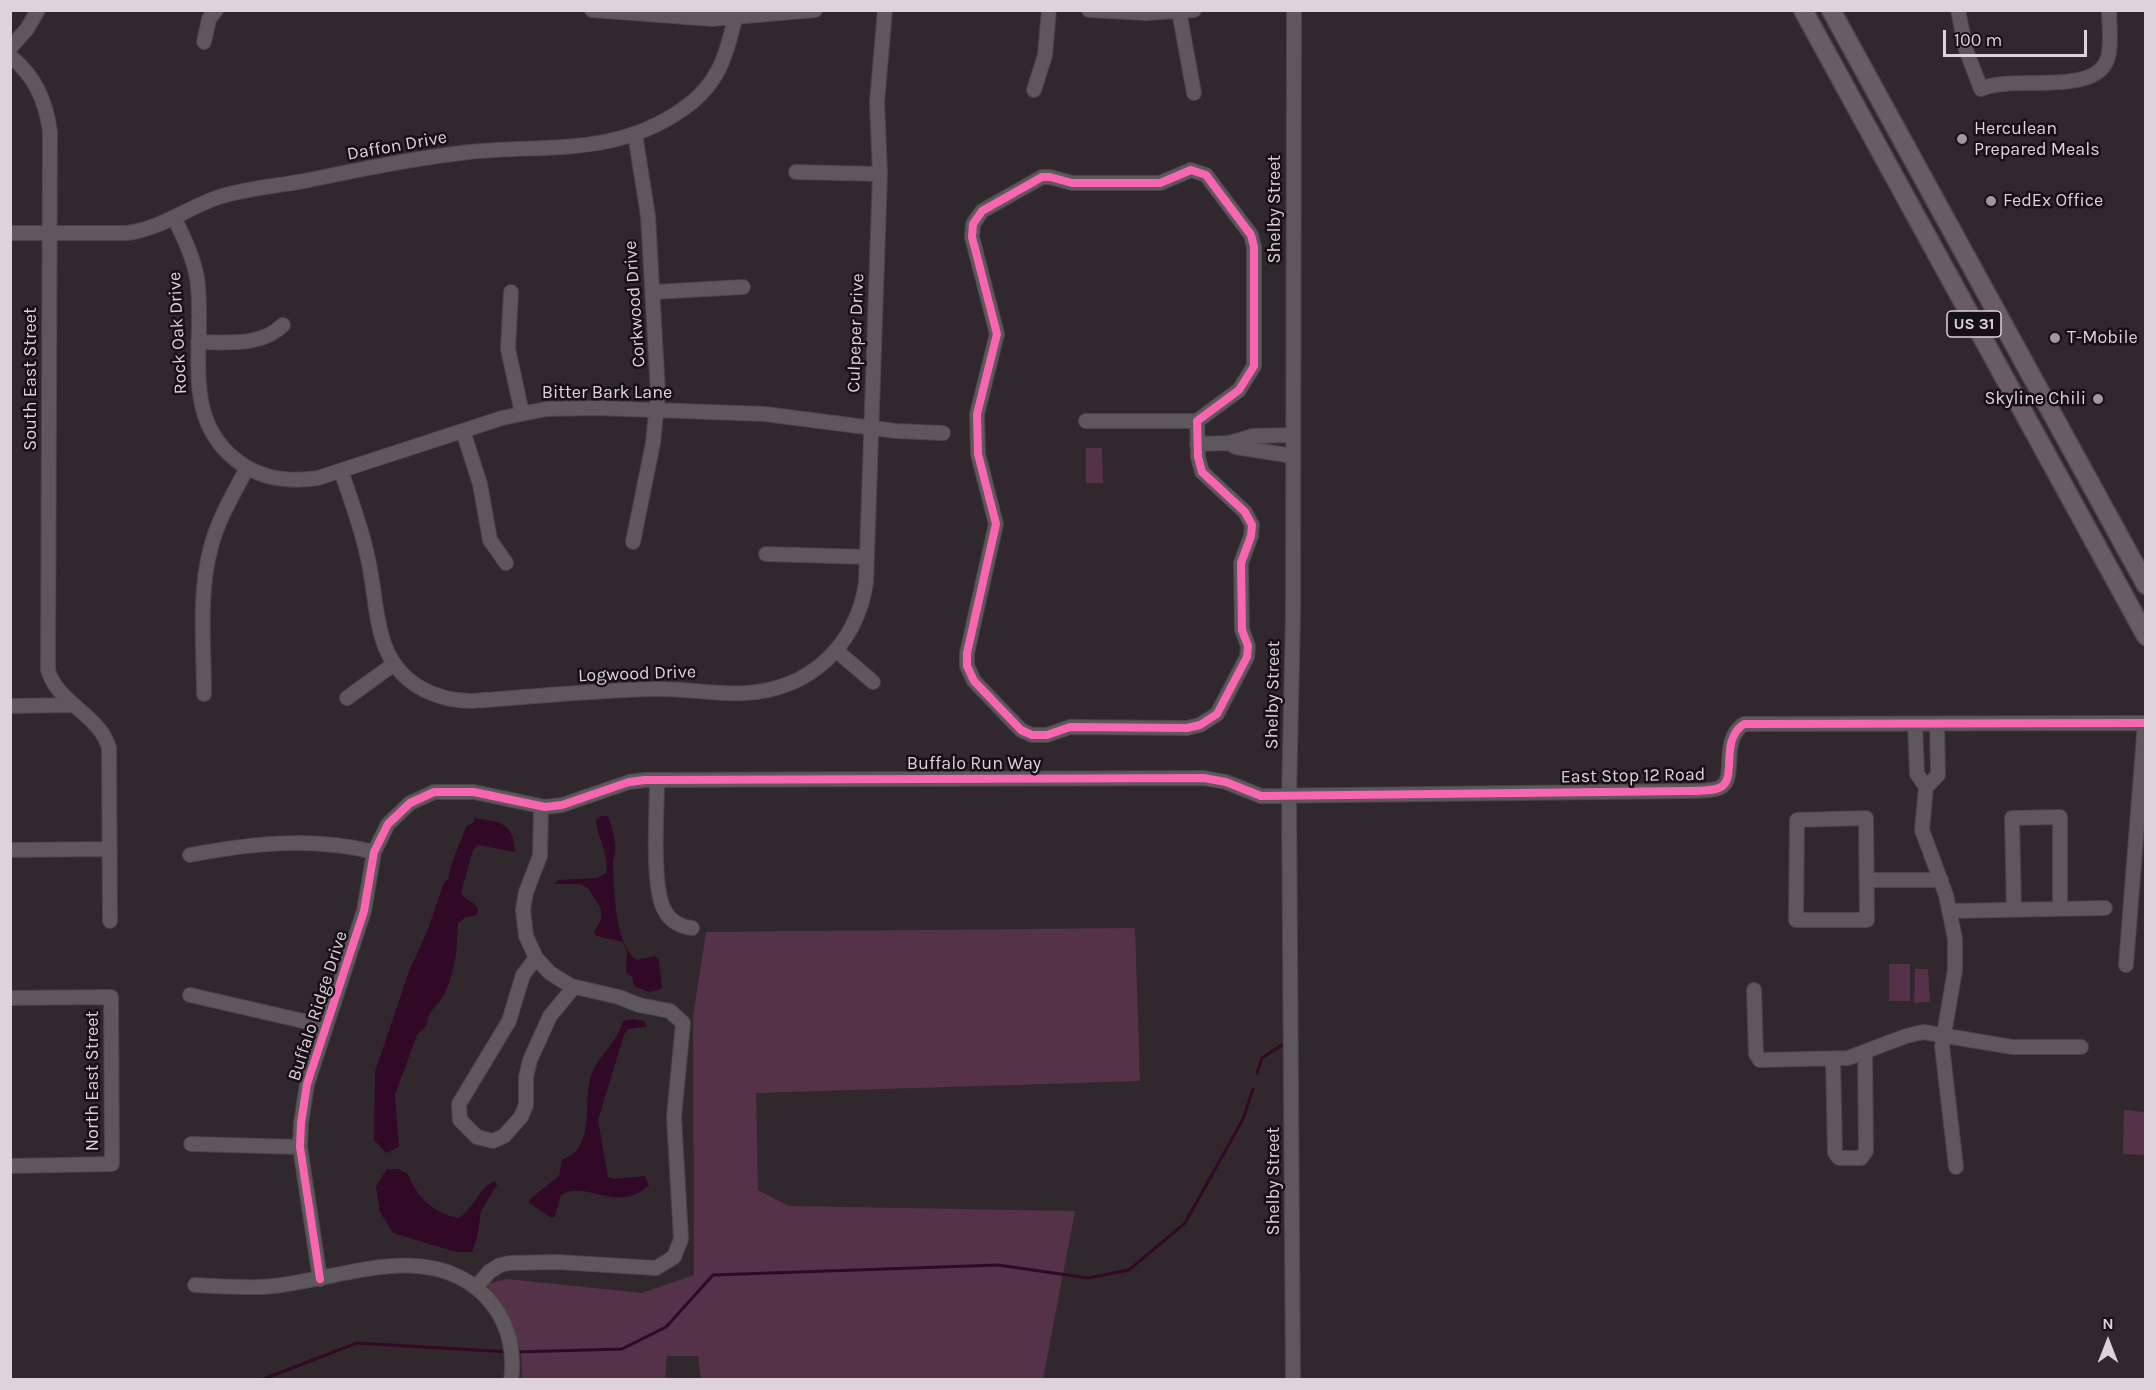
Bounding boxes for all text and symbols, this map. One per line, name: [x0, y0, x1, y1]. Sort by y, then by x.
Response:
scale bar: [1946, 18, 2090, 56]
text: 100 m: [1954, 29, 2002, 51]
place label: Herculean Prepared Meals: [1974, 118, 2100, 160]
street label: Daffon Drive: [345, 127, 449, 165]
marker: Herculean Prepared Meals: [1955, 132, 1969, 146]
street label: Shelby Street: [1264, 155, 1286, 263]
place label: FedEx Office: [2003, 190, 2103, 212]
marker: FedEx Office: [1984, 194, 1998, 208]
street label: Corkwood Drive: [620, 240, 650, 368]
street label: Rock Oak Drive: [164, 271, 192, 395]
street label: Culpeper Drive: [843, 273, 869, 393]
street label: South East Street: [20, 307, 42, 451]
road number: US 31: [1947, 311, 2001, 337]
place label: T-Mobile: [2067, 327, 2138, 349]
marker: T-Mobile: [2048, 331, 2062, 345]
street label: Bitter Bark Lane: [542, 382, 672, 404]
place label: Skyline Chili: [1984, 388, 2086, 410]
marker: Skyline Chili: [2091, 392, 2105, 406]
street label: Shelby Street: [1261, 640, 1285, 750]
street label: Logwood Drive: [578, 661, 696, 687]
street label: Buffalo Run Way: [907, 753, 1041, 775]
street label: East Stop 12 Road: [1560, 764, 1706, 788]
street label: Buffalo Ridge Drive: [284, 928, 352, 1084]
street label: North East Street: [82, 1011, 104, 1151]
street label: Shelby Street: [1263, 1127, 1285, 1235]
north arrow: [2078, 1312, 2138, 1372]
text: N: [2102, 1314, 2114, 1333]

